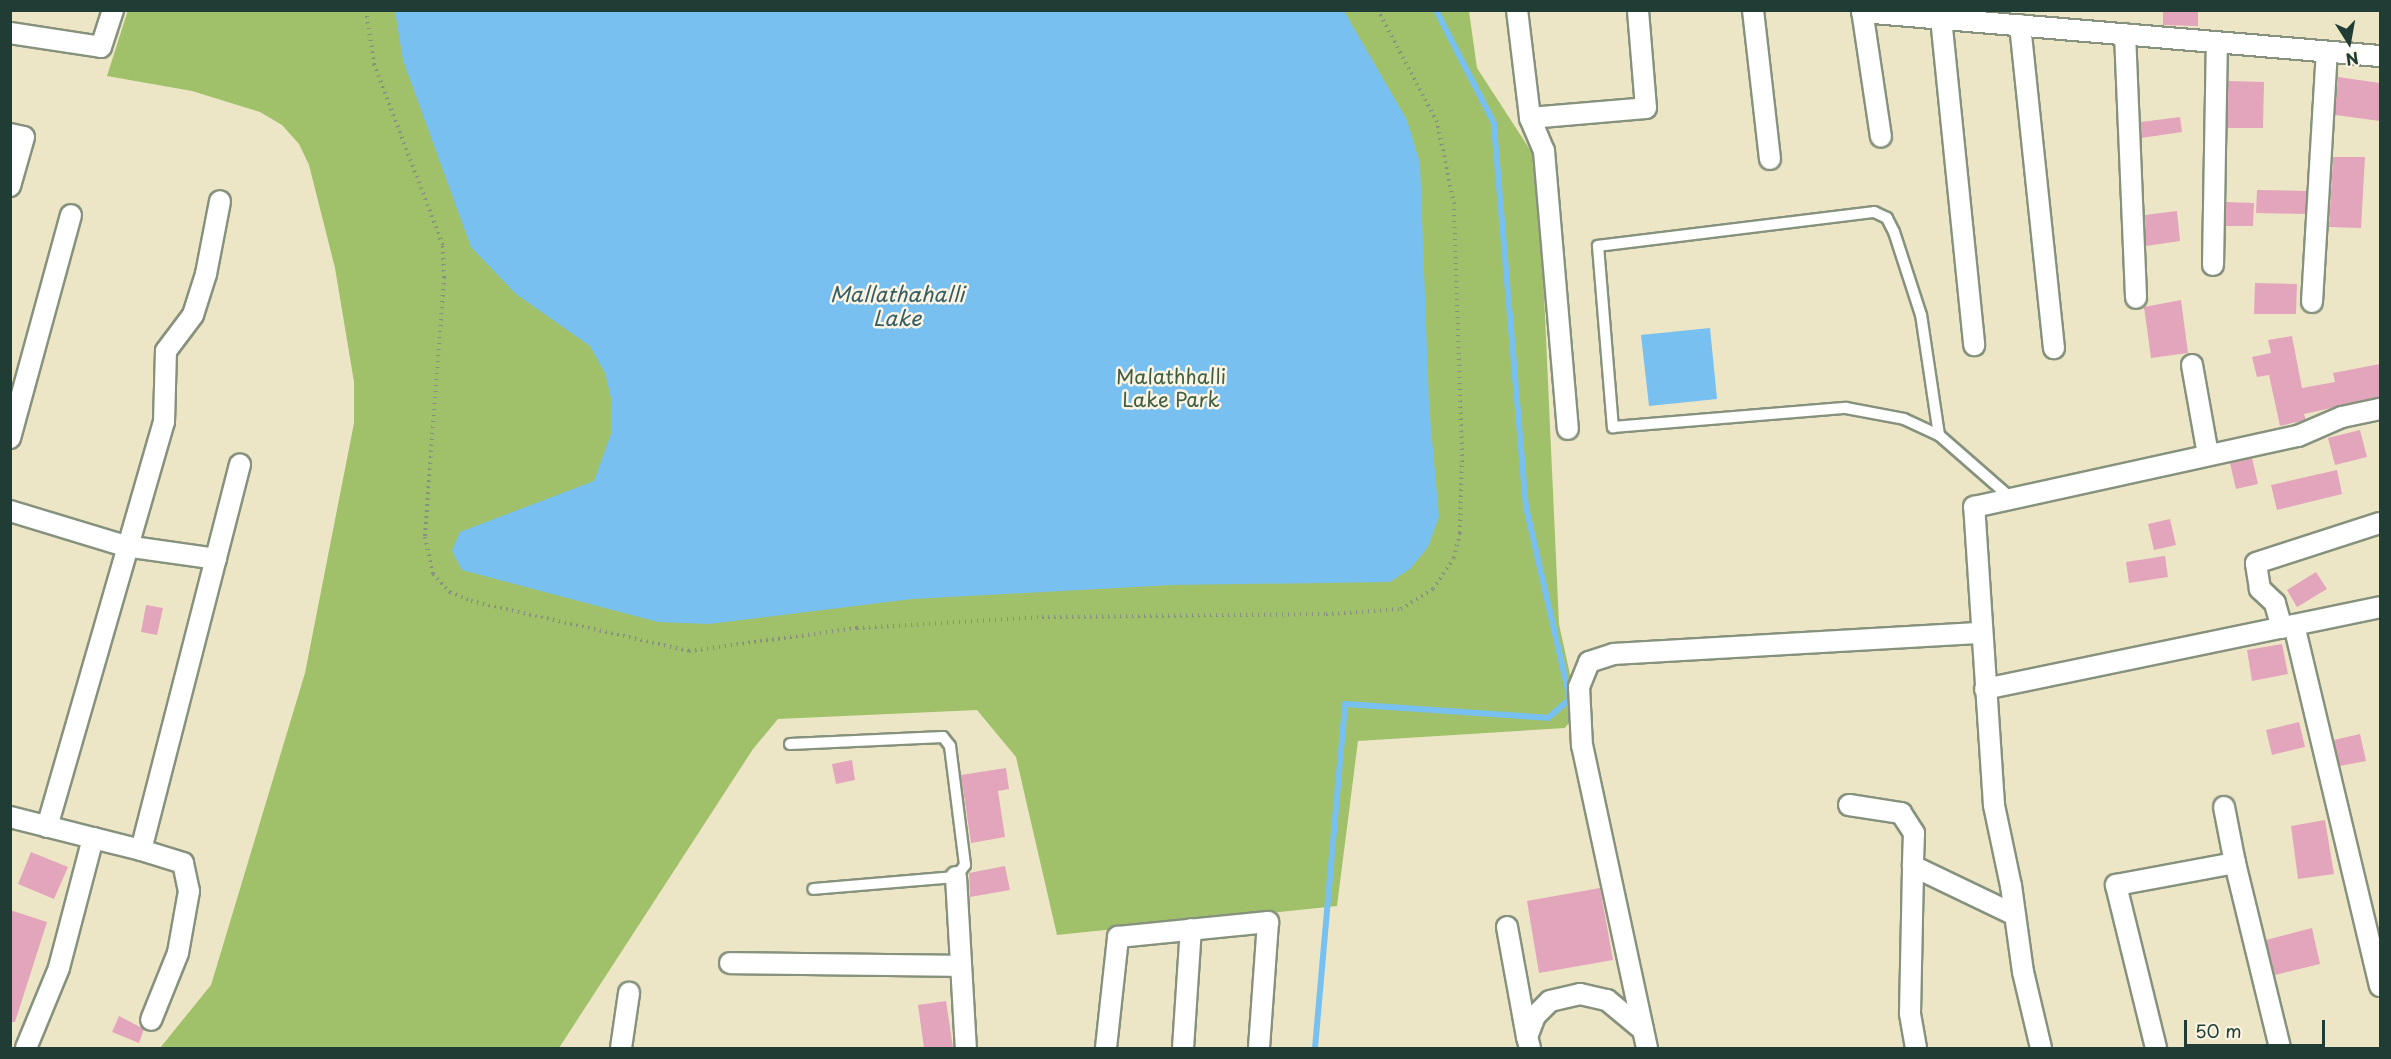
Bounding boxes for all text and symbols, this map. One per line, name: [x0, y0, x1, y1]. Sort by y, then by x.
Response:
north arrow: [2319, 12, 2379, 72]
text: N: [2344, 47, 2361, 73]
water label: Mallathahalli Lake: [830, 280, 964, 330]
park label: Malathhalli Lake Park: [1116, 364, 1226, 411]
scale bar: [2187, 1008, 2328, 1046]
text: 50 m: [2195, 1017, 2242, 1044]

